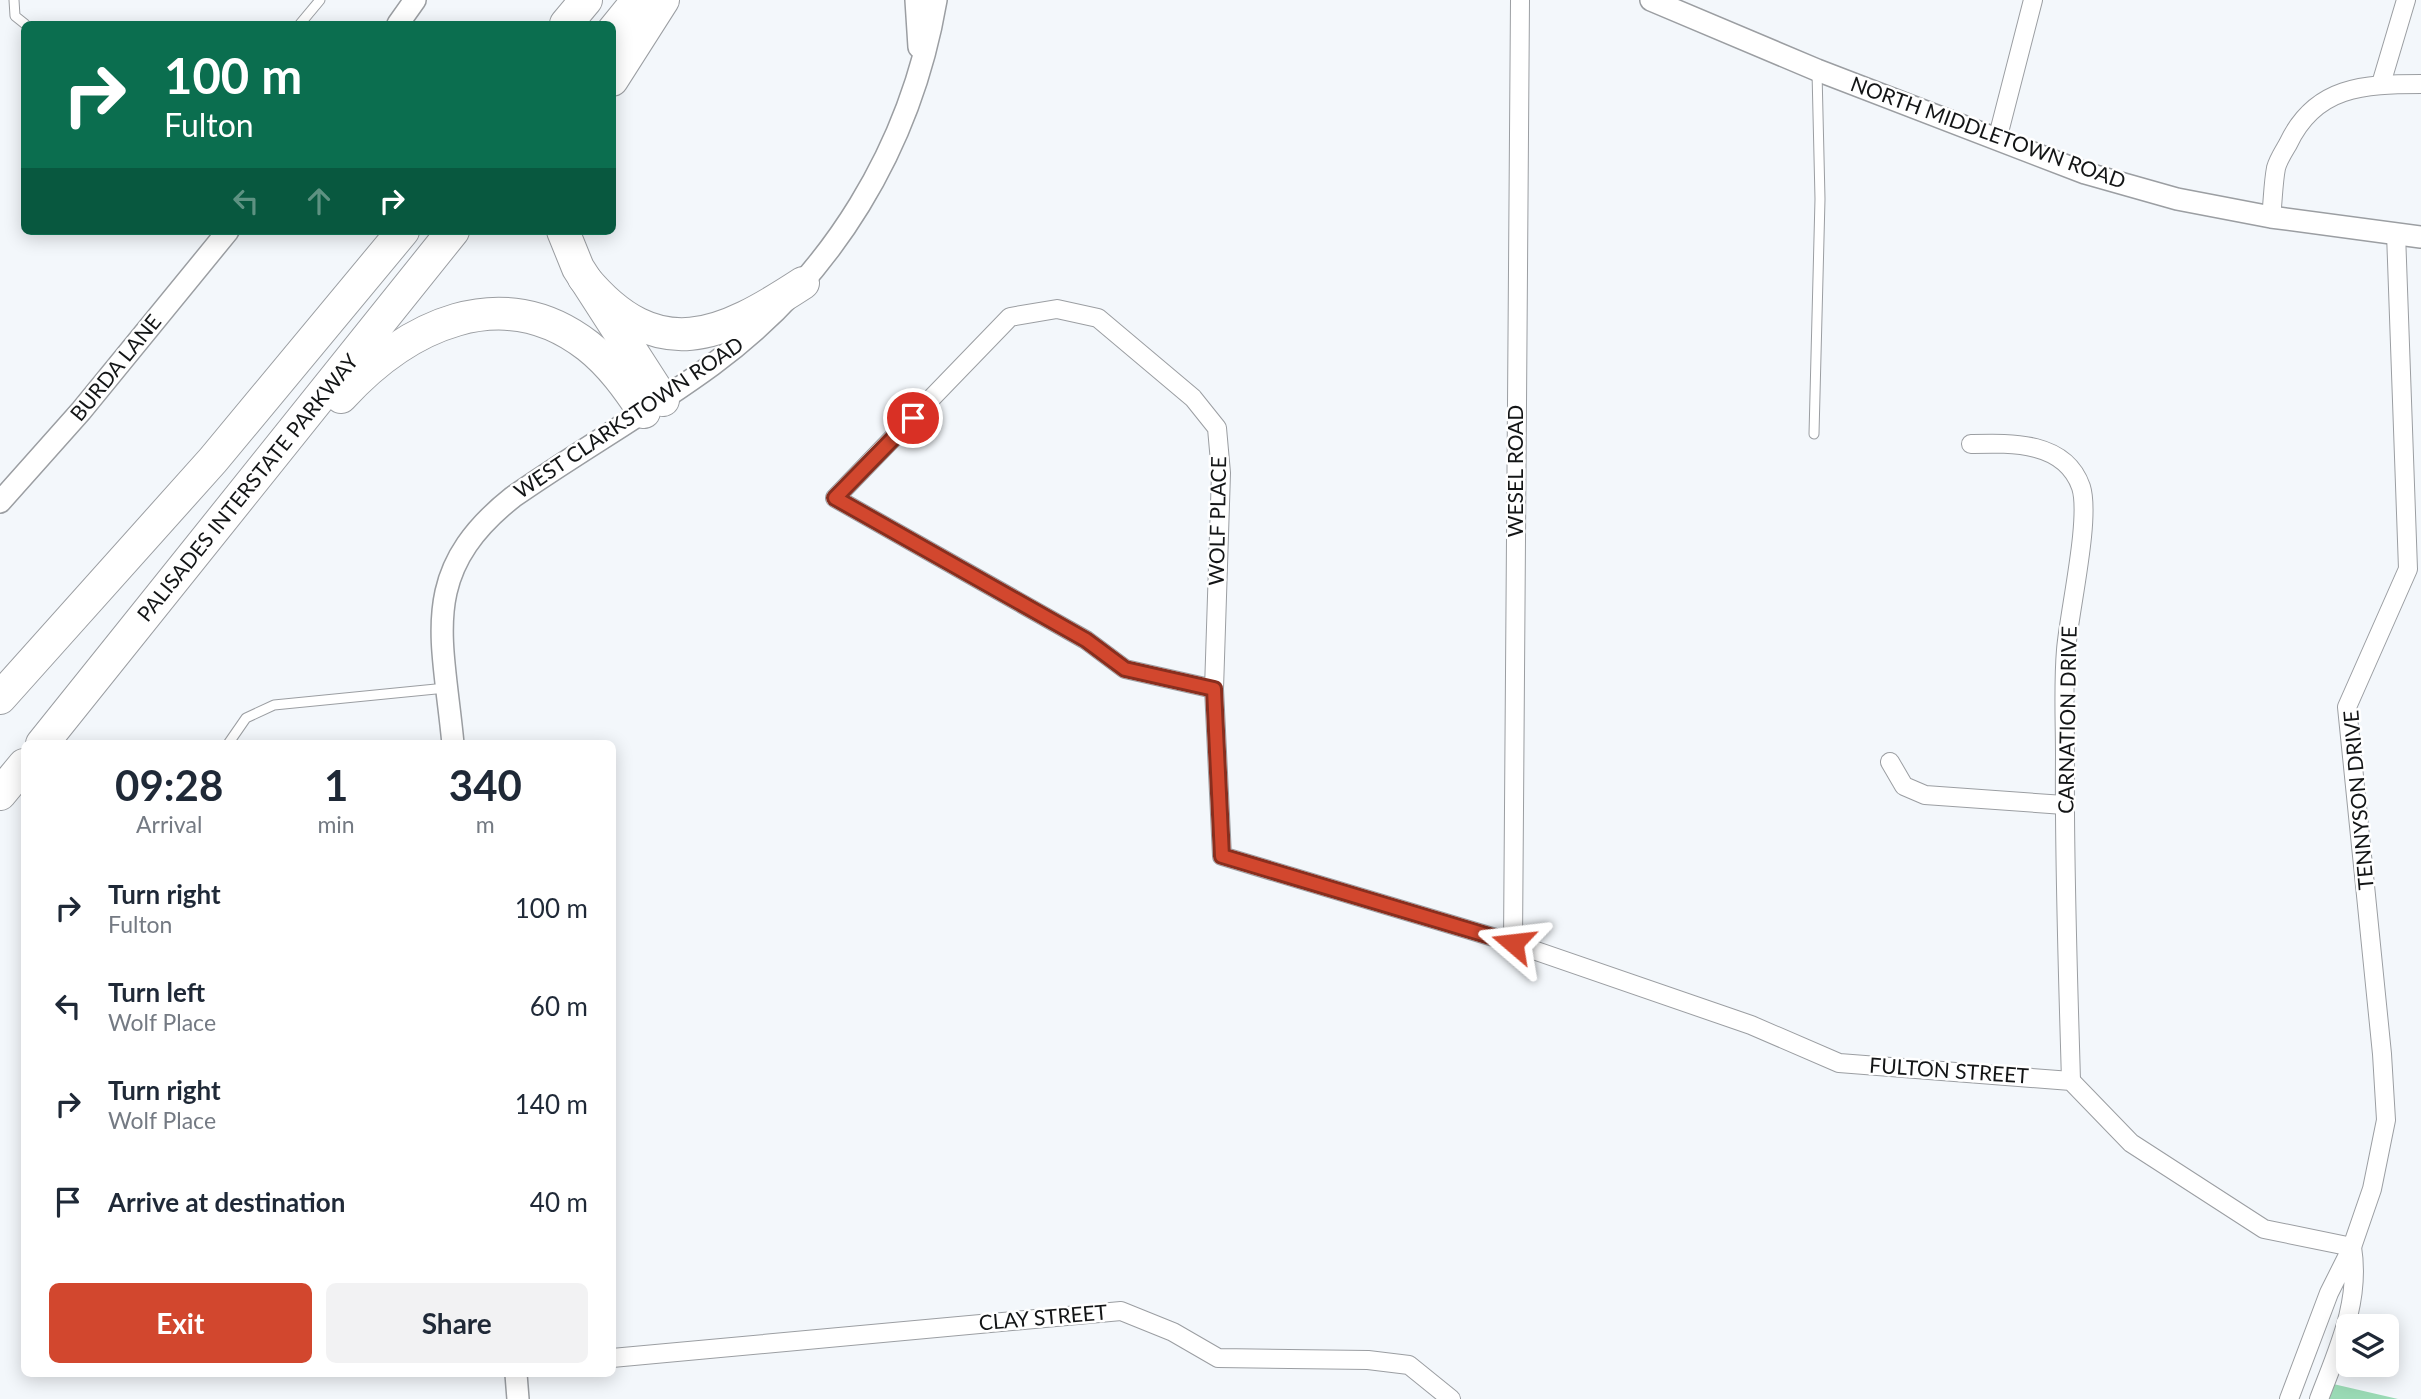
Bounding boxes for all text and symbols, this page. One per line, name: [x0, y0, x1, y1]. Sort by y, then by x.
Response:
text: 100 m: [164, 46, 302, 104]
icon: right: [49, 49, 140, 140]
street label: NORTH MIDDLETOWN ROAD: [1848, 70, 2129, 193]
text: Fulton: [164, 105, 254, 144]
icon: left: [227, 182, 265, 220]
icon: ahead: [300, 182, 338, 220]
icon: right: [373, 182, 411, 220]
street label: BURDA LANE: [64, 309, 165, 425]
street label: WEST CLARKSTOWN ROAD: [509, 331, 747, 503]
street label: PALISADES INTERSTATE PARKWAY: [131, 348, 363, 626]
pin: [883, 388, 943, 448]
icon: arrive: [894, 399, 932, 437]
street label: WESEL ROAD: [1502, 405, 1527, 537]
street label: WOLF PLACE: [1203, 456, 1230, 586]
street label: CARNATION DRIVE: [2052, 626, 2081, 814]
street label: TENNYSON DRIVE: [2337, 709, 2378, 891]
text: 09:28: [115, 760, 223, 810]
text: 1: [324, 760, 348, 810]
text: 340: [449, 760, 522, 810]
text: Arrival: [136, 810, 202, 838]
text: min: [317, 810, 355, 838]
text: m: [476, 810, 495, 838]
text: Turn right: [108, 878, 221, 910]
icon: right: [49, 889, 87, 927]
text: 100 m: [515, 892, 588, 924]
position arrow: [1476, 906, 1550, 980]
text: Fulton: [108, 910, 172, 938]
text: Turn left: [108, 976, 205, 1008]
icon: left: [49, 987, 87, 1025]
text: 60 m: [530, 990, 588, 1022]
text: Wolf Place: [108, 1008, 216, 1036]
street label: FULTON STREET: [1869, 1051, 2030, 1088]
text: Turn right: [108, 1074, 221, 1106]
icon: right: [49, 1085, 87, 1123]
text: 140 m: [515, 1088, 588, 1120]
text: Wolf Place: [108, 1106, 216, 1134]
icon: arrive: [49, 1183, 87, 1221]
text: Arrive at destination: [108, 1186, 345, 1218]
text: 40 m: [530, 1186, 588, 1218]
button: Exit: [49, 1283, 312, 1363]
button: Share: [326, 1283, 588, 1363]
street label: CLAY STREET: [978, 1298, 1109, 1335]
map controls: [2336, 1314, 2399, 1377]
button: layers: [2336, 1314, 2399, 1377]

